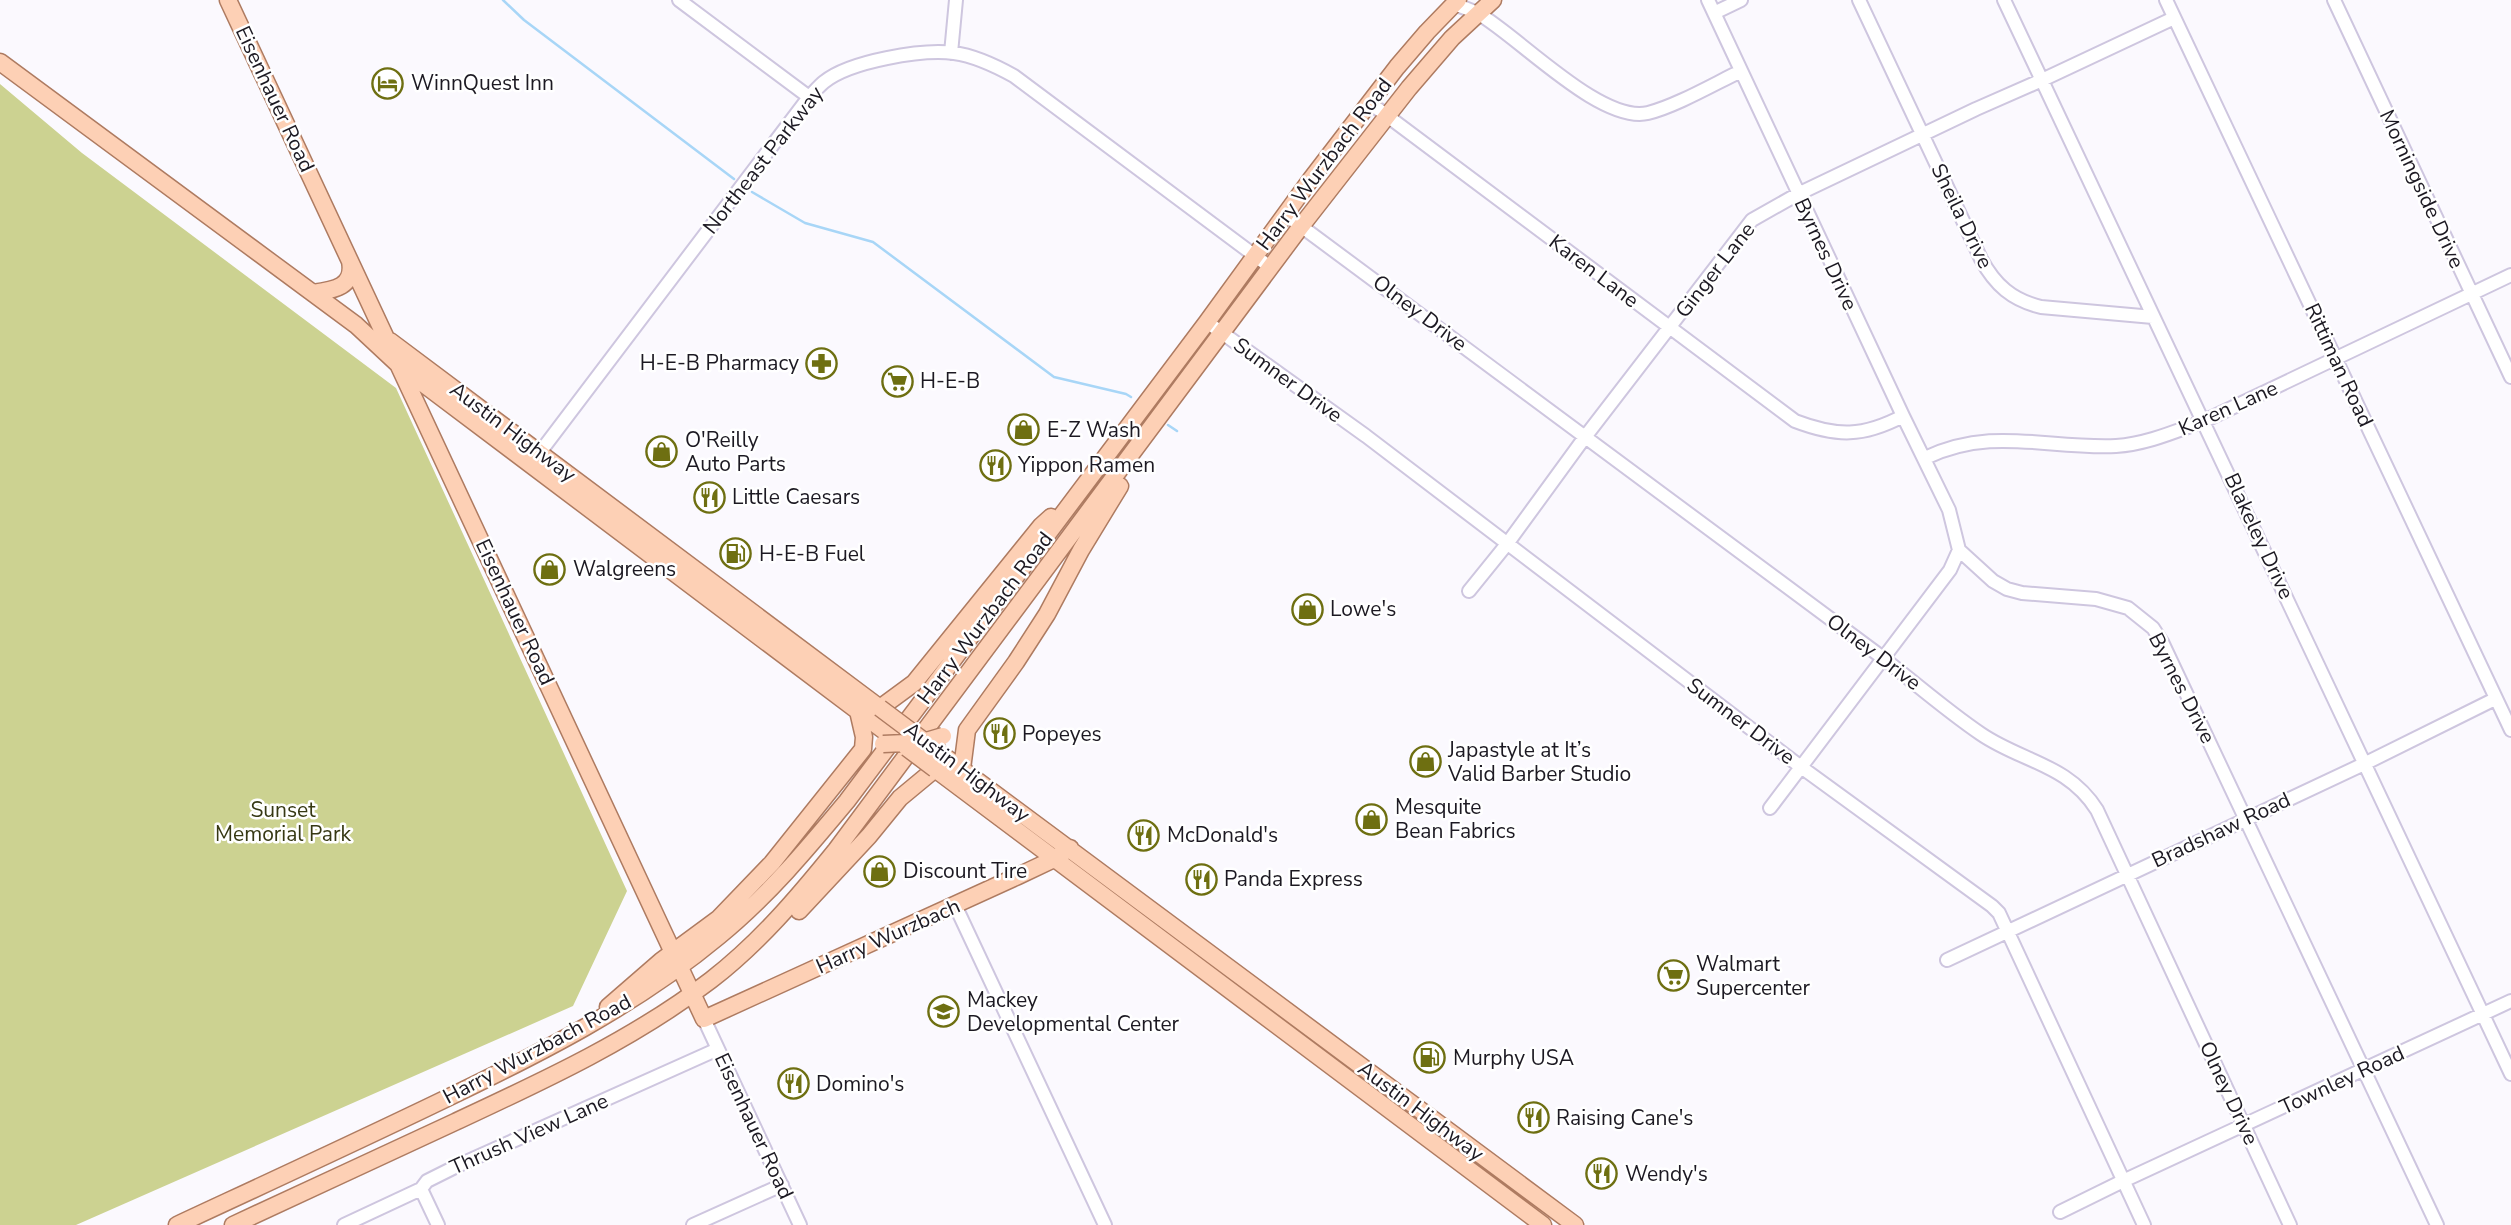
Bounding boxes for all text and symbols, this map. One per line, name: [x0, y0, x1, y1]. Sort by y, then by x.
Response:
street label: Eisenhauer Road: [229, 21, 321, 177]
hotel icon: WinnQuest Inn: [371, 66, 405, 100]
place label: WinnQuest Inn: [411, 69, 554, 97]
street label: Harry Wurzbach Road: [1250, 72, 1398, 256]
street label: Northeast Parkway: [696, 80, 830, 240]
street label: Morningside Drive: [2373, 105, 2471, 273]
street label: Sheila Drive: [1925, 159, 1999, 273]
street label: Byrnes Drive: [1788, 193, 1864, 315]
street label: Ginger Lane: [1669, 216, 1761, 324]
street label: Karen Lane: [1543, 228, 1645, 314]
street label: Olney Drive: [1367, 268, 1473, 358]
street label: Rittiman Road: [2298, 299, 2380, 431]
street label: Sumner Drive: [1228, 331, 1348, 429]
pharmacy icon: H-E-B Pharmacy: [805, 346, 839, 380]
place label: H-E-B Pharmacy: [640, 349, 799, 377]
supermarket icon: H-E-B: [880, 364, 914, 398]
place label: H-E-B: [920, 367, 980, 395]
street label: Karen Lane: [2174, 374, 2282, 442]
street label: Austin Highway: [444, 375, 582, 489]
shop icon: E-Z Wash: [1007, 413, 1041, 447]
place label: E-Z Wash: [1047, 416, 1141, 444]
place label: O'Reilly Auto Parts: [685, 426, 786, 478]
shop icon: O'Reilly Auto Parts: [645, 435, 679, 469]
restaurant icon: Yippon Ramen: [978, 448, 1012, 482]
place label: Yippon Ramen: [1017, 451, 1155, 479]
street label: Blakeley Drive: [2218, 468, 2300, 604]
restaurant icon: Little Caesars: [692, 480, 726, 514]
place label: Little Caesars: [732, 483, 860, 511]
street label: Harry Wurzbach Road: [911, 526, 1059, 710]
street label: Eisenhauer Road: [469, 534, 561, 690]
fuel station icon: H-E-B Fuel: [719, 537, 753, 571]
place label: H-E-B Fuel: [759, 540, 866, 568]
shop icon: Walgreens: [533, 552, 567, 586]
place label: Walgreens: [573, 555, 676, 583]
shop icon: Lowe's: [1290, 592, 1324, 626]
place label: Lowe's: [1330, 595, 1396, 623]
street label: Olney Drive: [1821, 607, 1927, 697]
street label: Byrnes Drive: [2142, 628, 2222, 748]
street label: Sumner Drive: [1681, 671, 1801, 771]
street label: Austin Highway: [898, 715, 1036, 829]
restaurant icon: Popeyes: [982, 717, 1016, 751]
place label: Popeyes: [1022, 720, 1102, 748]
place label: Japastyle at It’s Valid Barber Studio: [1447, 736, 1631, 788]
shop icon: Japastyle at It’s Valid Barber Studio: [1408, 745, 1442, 779]
street label: Bradshaw Road: [2147, 786, 2295, 874]
place label: Mesquite Bean Fabrics: [1395, 793, 1516, 845]
park label: Sunset Memorial Park: [215, 796, 351, 848]
shop icon: Mesquite Bean Fabrics: [1355, 802, 1389, 836]
restaurant icon: McDonald's: [1127, 818, 1161, 852]
place label: McDonald's: [1167, 821, 1278, 849]
shop icon: Discount Tire: [863, 854, 897, 888]
place label: Discount Tire: [903, 857, 1027, 885]
restaurant icon: Panda Express: [1184, 862, 1218, 896]
place label: Panda Express: [1224, 865, 1363, 893]
street label: Harry Wurzbach: [811, 892, 965, 980]
place label: Walmart Supercenter: [1696, 950, 1811, 1002]
supermarket icon: Walmart Supercenter: [1656, 959, 1690, 993]
place label: Mackey Developmental Center: [967, 986, 1180, 1038]
street label: Harry Wurzbach Road: [438, 987, 636, 1111]
school or university icon: Mackey Developmental Center: [927, 995, 961, 1029]
street label: Olney Drive: [2193, 1037, 2265, 1149]
street label: Townley Road: [2275, 1039, 2409, 1121]
fuel station icon: Murphy USA: [1413, 1041, 1447, 1075]
place label: Murphy USA: [1453, 1044, 1574, 1072]
street label: Eisenhauer Road: [708, 1048, 800, 1204]
street label: Austin Highway: [1352, 1054, 1490, 1168]
restaurant icon: Domino's: [776, 1067, 810, 1101]
place label: Domino's: [816, 1070, 904, 1098]
street label: Thrush View Lane: [445, 1087, 613, 1181]
restaurant icon: Raising Cane's: [1516, 1101, 1550, 1135]
place label: Raising Cane's: [1556, 1104, 1693, 1132]
restaurant icon: Wendy's: [1585, 1157, 1619, 1191]
place label: Wendy's: [1625, 1160, 1708, 1188]

